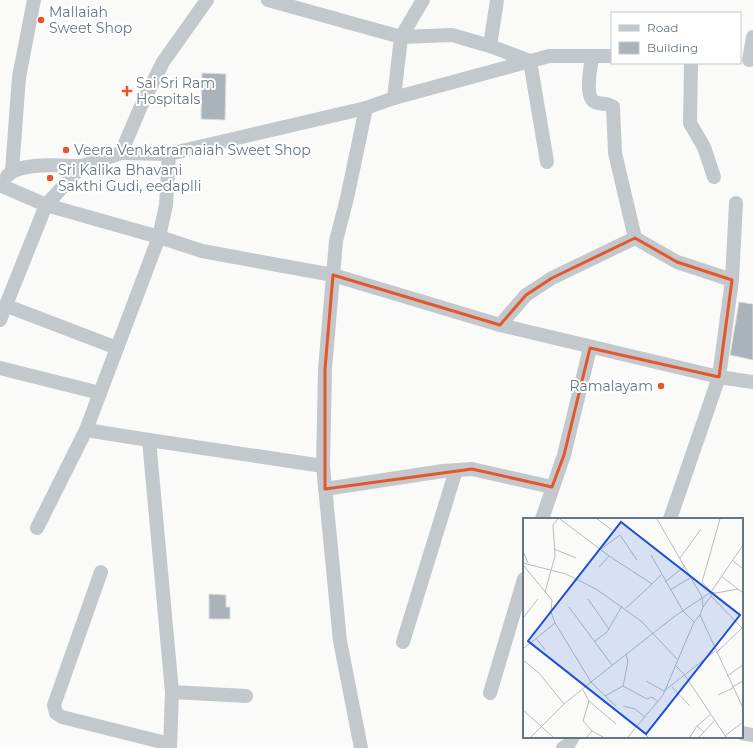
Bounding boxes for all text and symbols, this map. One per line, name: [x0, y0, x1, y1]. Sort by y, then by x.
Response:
place label: Mallaiah Sweet Shop: [49, 3, 132, 37]
legend: [611, 12, 741, 64]
marker: Mallaiah Sweet Shop: [36, 15, 46, 25]
text: Road: [647, 20, 678, 35]
text: Building: [647, 40, 698, 55]
place label: Sai Sri Ram Hospitals: [136, 74, 215, 108]
marker: Sai Sri Ram Hospitals: [121, 85, 133, 97]
place label: Veera Venkatramaiah Sweet Shop: [74, 141, 311, 159]
marker: Veera Venkatramaiah Sweet Shop: [61, 145, 71, 155]
place label: Sri Kalika Bhavani Sakthi Gudi, eedaplli: [58, 161, 201, 195]
marker: Sri Kalika Bhavani Sakthi Gudi, eedaplli: [45, 173, 55, 183]
place label: Ramalayam: [569, 377, 653, 395]
marker: Ramalayam: [656, 381, 666, 391]
inset map: [523, 518, 743, 738]

